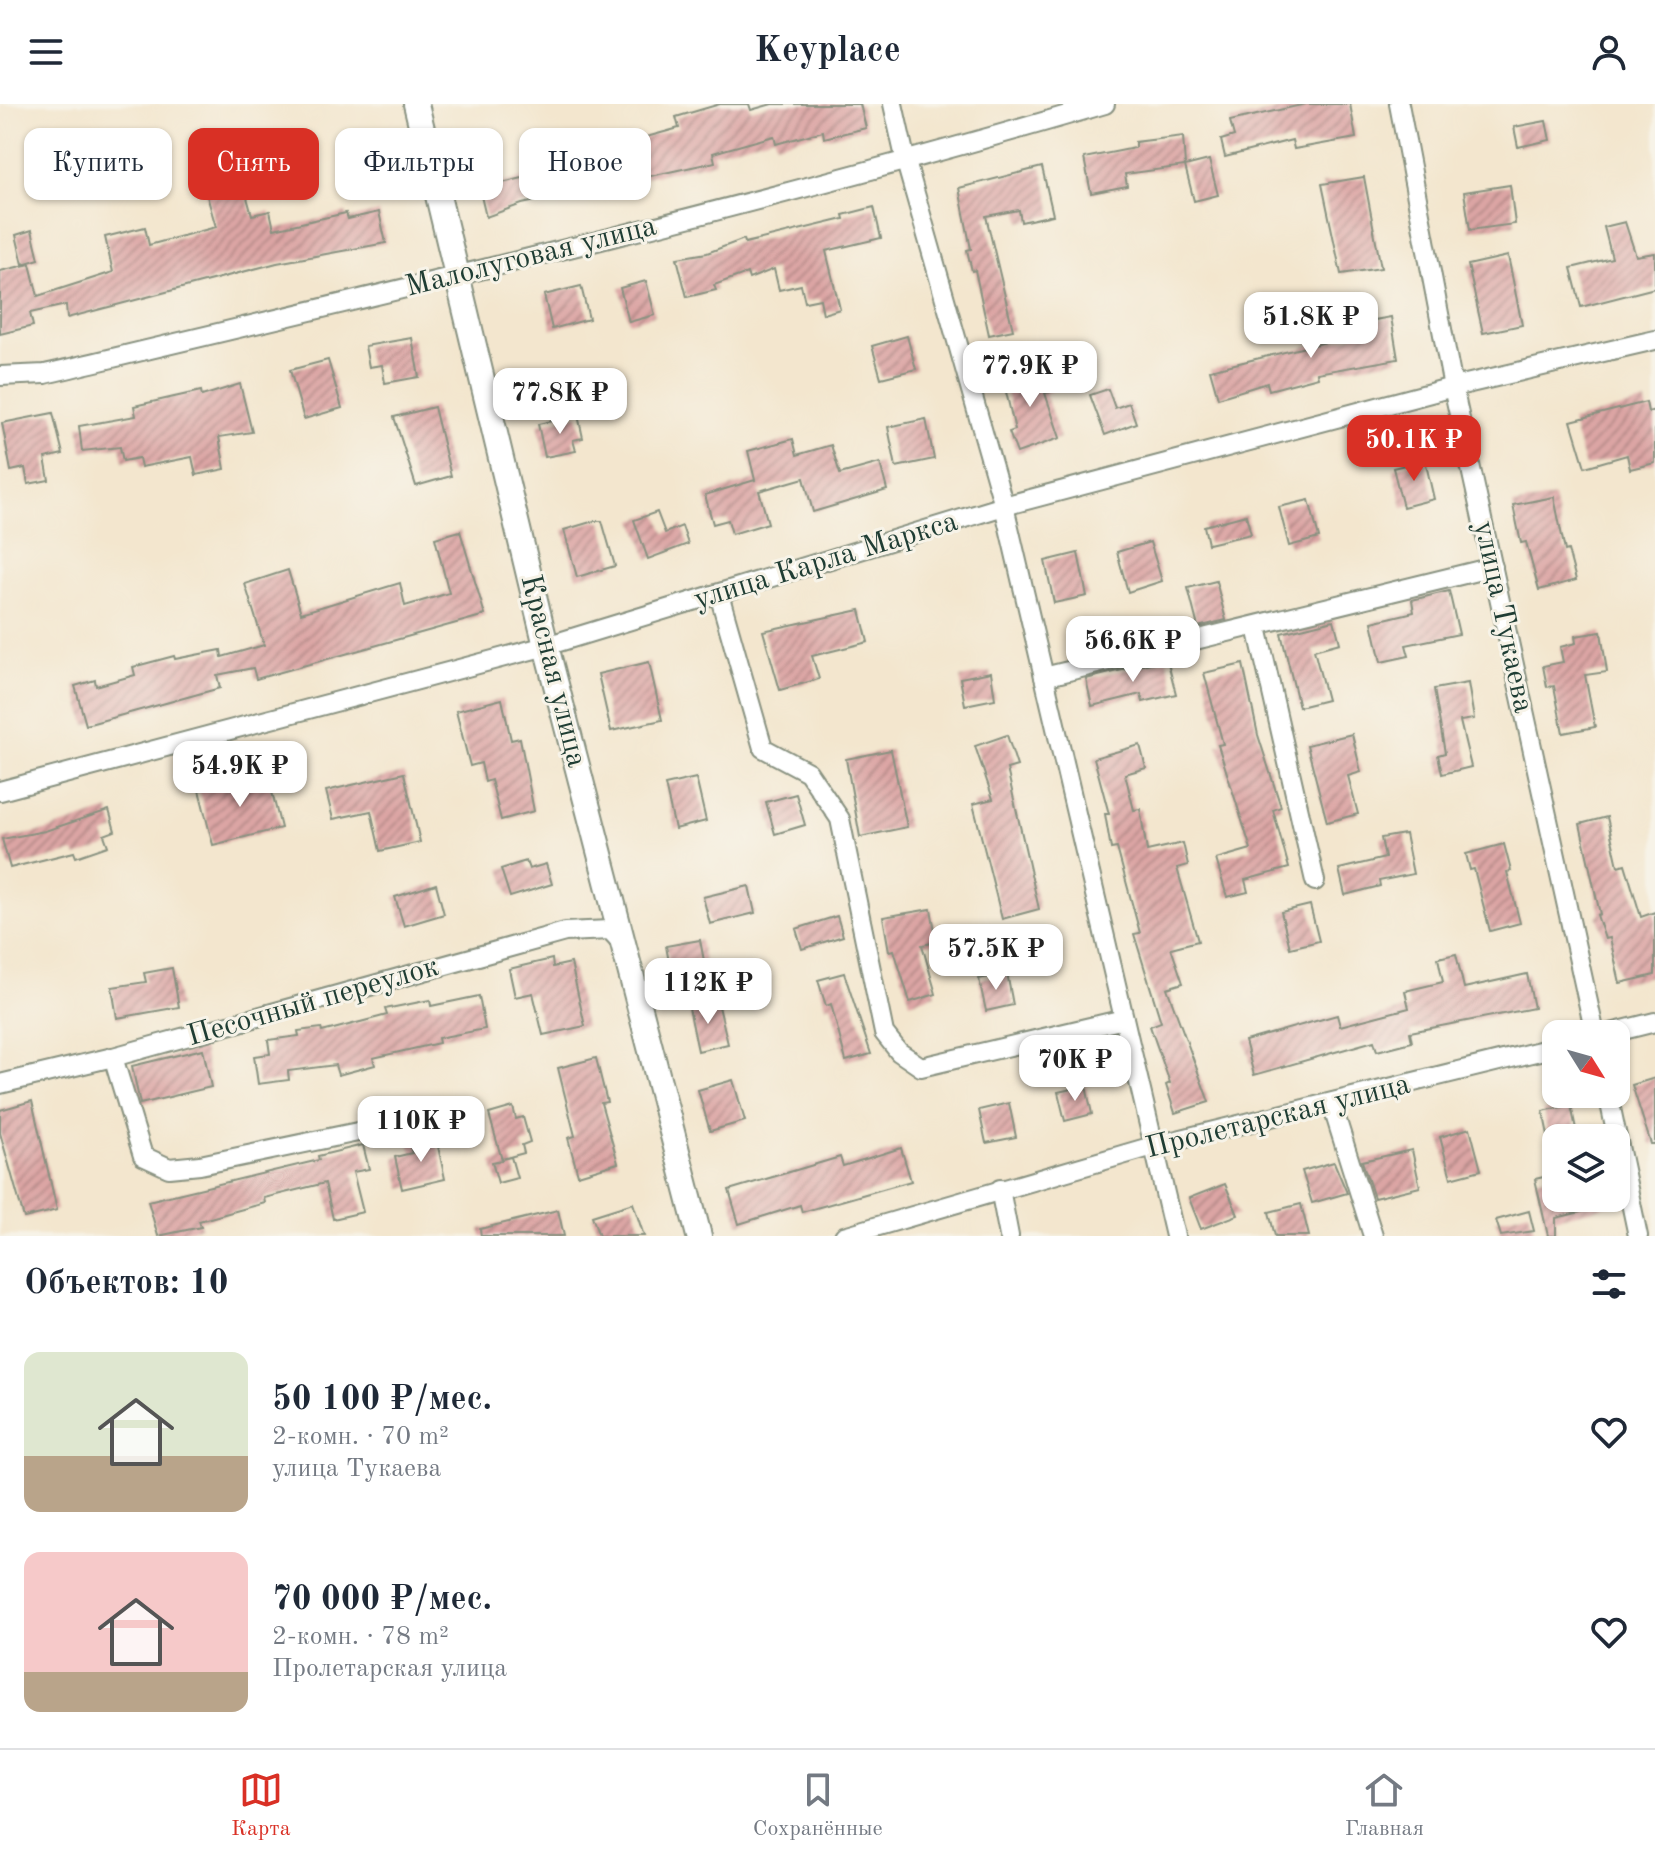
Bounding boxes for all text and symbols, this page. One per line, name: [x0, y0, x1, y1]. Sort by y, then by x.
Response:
icon: menu: [24, 30, 68, 74]
icon: person: [1587, 30, 1631, 74]
text: Keyplace: [754, 34, 901, 70]
chip: Купить: [24, 128, 172, 200]
chip: Снять: [188, 128, 319, 200]
chip: Фильтры: [335, 128, 503, 200]
chip: Новое: [519, 128, 651, 200]
street label: Малолуговая улица: [403, 211, 660, 303]
pin: 51.8K ₽: [1237, 292, 1385, 360]
text: 51.8K ₽: [1262, 305, 1360, 331]
pin: 77.9K ₽: [956, 341, 1104, 409]
text: 77.9K ₽: [981, 354, 1079, 380]
pin: 77.8K ₽: [486, 368, 634, 436]
text: 77.8K ₽: [511, 381, 609, 407]
pin: 50.1K ₽: [1340, 415, 1488, 483]
text: 50.1K ₽: [1365, 428, 1463, 454]
street label: улица Карла Маркса: [691, 507, 962, 615]
street label: улица Тукаева: [1468, 518, 1538, 716]
street label: Красная улица: [515, 572, 591, 771]
pin: 56.6K ₽: [1059, 616, 1207, 684]
text: 56.6K ₽: [1084, 629, 1182, 655]
pin: 54.9K ₽: [166, 741, 314, 809]
text: 54.9K ₽: [191, 754, 289, 780]
pin: 57.5K ₽: [922, 924, 1070, 992]
text: 57.5K ₽: [947, 937, 1045, 963]
street label: Песочный переулок: [184, 952, 442, 1052]
pin: 112K ₽: [643, 958, 773, 1026]
text: 112K ₽: [663, 971, 753, 997]
north arrow: [1542, 1020, 1630, 1108]
map controls: [1542, 1020, 1630, 1212]
pin: 70K ₽: [1019, 1035, 1131, 1103]
text: 70K ₽: [1037, 1048, 1113, 1074]
street label: Пролетарская улица: [1143, 1070, 1413, 1164]
pin: 110K ₽: [356, 1096, 486, 1164]
text: 110K ₽: [376, 1109, 466, 1135]
button: layers: [1542, 1124, 1630, 1212]
icon: filters: [1587, 1262, 1631, 1306]
text: Объектов: 10: [24, 1267, 228, 1301]
text: 50 100 ₽/мес.: [272, 1383, 492, 1417]
icon: home: [88, 1384, 184, 1480]
icon: heart: [1587, 1410, 1631, 1454]
text: 2-комн. · 70 m²: [272, 1424, 449, 1450]
text: улица Тукаева: [272, 1456, 441, 1482]
text: 70 000 ₽/мес.: [272, 1583, 492, 1617]
icon: home: [88, 1584, 184, 1680]
icon: heart: [1587, 1610, 1631, 1654]
text: 2-комн. · 78 m²: [272, 1624, 449, 1650]
text: Пролетарская улица: [272, 1656, 507, 1682]
tab: Карта: [231, 1768, 291, 1843]
tab: Сохранённые: [753, 1768, 883, 1843]
tab: Главная: [1345, 1768, 1424, 1843]

